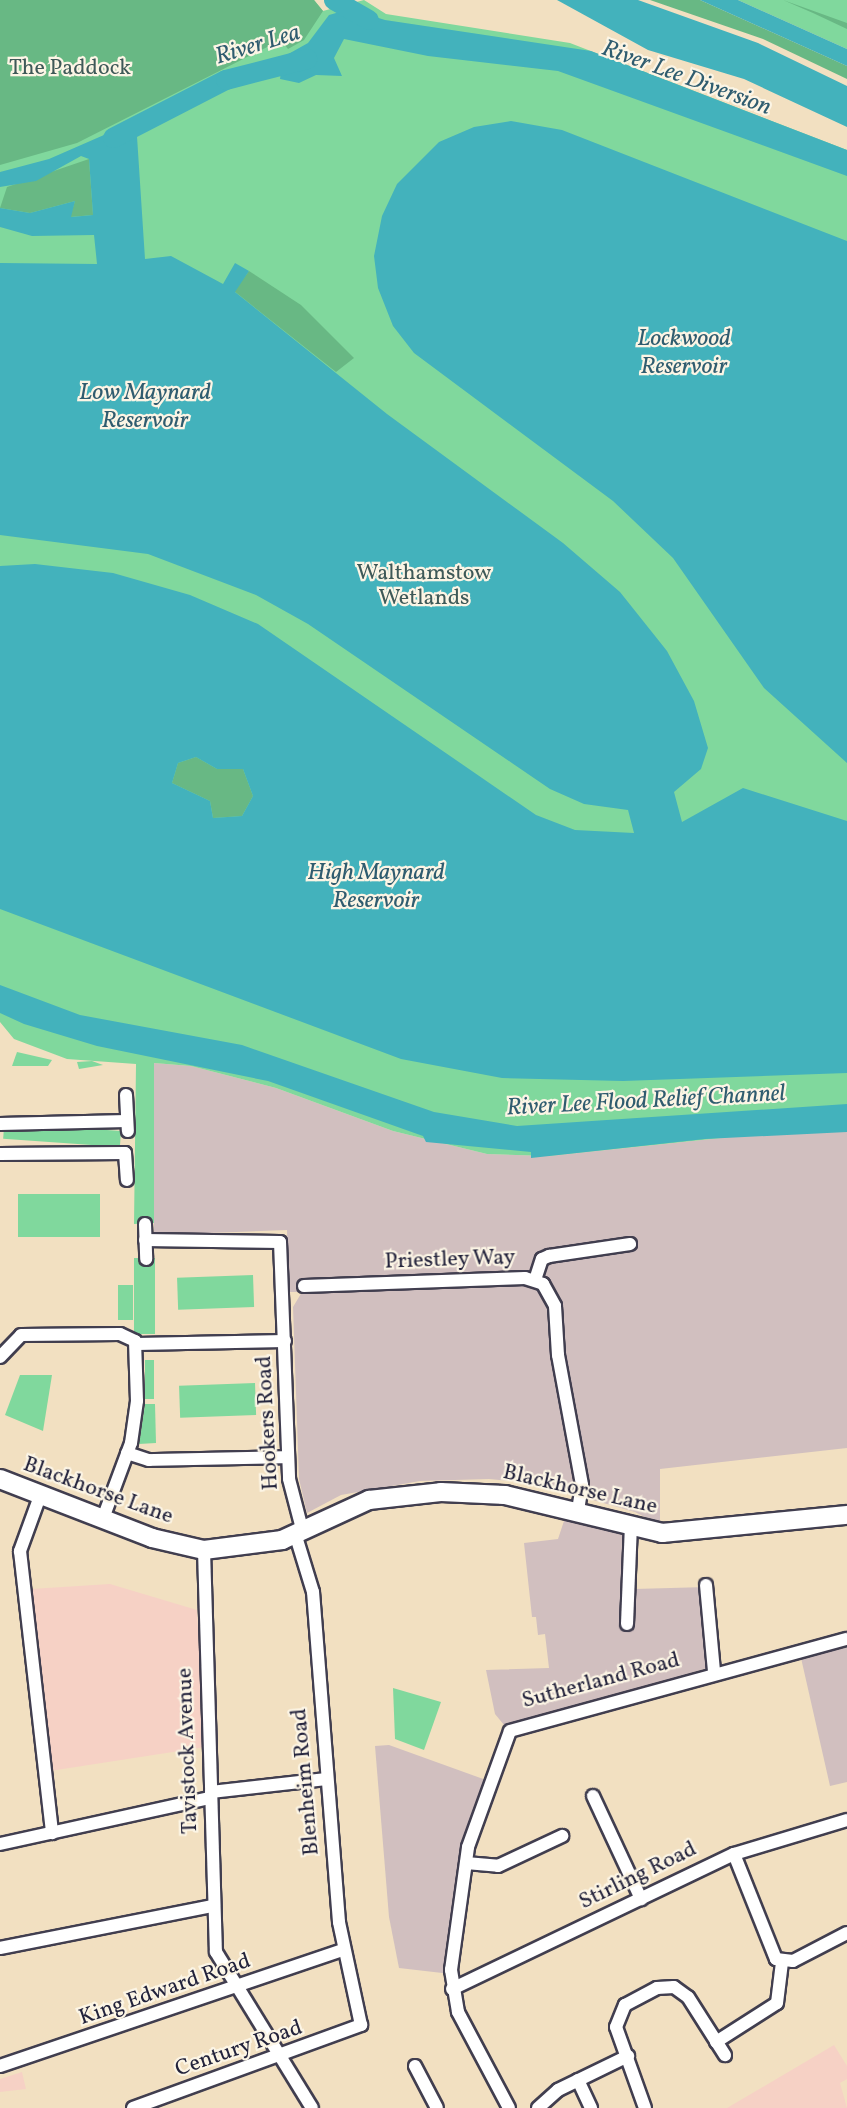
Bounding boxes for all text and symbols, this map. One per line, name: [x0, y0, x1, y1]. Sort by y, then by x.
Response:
water label: River Lea: [212, 19, 304, 73]
water label: River Lee Diversion: [597, 35, 775, 123]
park label: The Paddock: [9, 56, 131, 82]
water label: Lockwood Reservoir: [637, 326, 731, 382]
water label: Low Maynard Reservoir: [79, 380, 211, 436]
park label: Walthamstow Wetlands: [357, 560, 491, 612]
water label: High Maynard Reservoir: [307, 860, 445, 916]
water label: River Lee Flood Relief Channel: [506, 1080, 786, 1124]
street label: Priestley Way: [384, 1245, 516, 1275]
street label: Hookers Road: [251, 1355, 285, 1491]
street label: Blackhorse Lane: [19, 1452, 177, 1530]
street label: Blackhorse Lane: [500, 1459, 660, 1521]
street label: Sutherland Road: [519, 1647, 683, 1715]
street label: Tavistock Avenue: [172, 1667, 204, 1835]
street label: Blenheim Road: [286, 1707, 326, 1857]
street label: Stirling Road: [575, 1836, 701, 1916]
street label: King Edward Road: [76, 1948, 254, 2032]
street label: Century Road: [172, 2015, 306, 2083]

